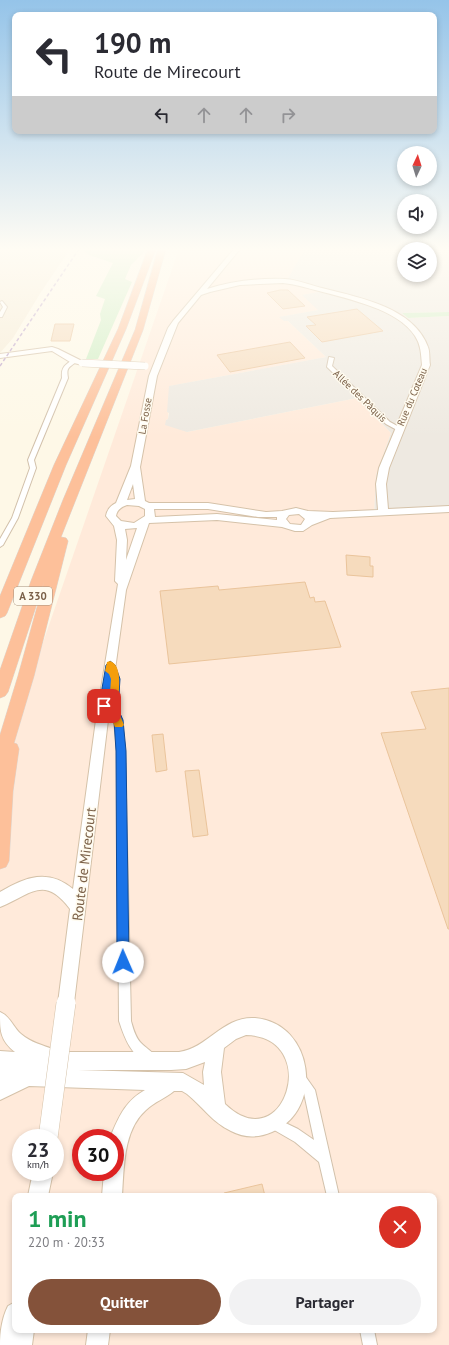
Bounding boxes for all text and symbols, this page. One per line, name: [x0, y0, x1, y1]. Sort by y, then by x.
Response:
text: 190 m: [94, 24, 171, 61]
icon: left: [28, 28, 80, 80]
text: Route de Mirecourt: [94, 60, 241, 83]
icon: left: [151, 104, 173, 126]
icon: ahead: [193, 104, 215, 126]
icon: ahead: [235, 104, 257, 126]
icon: right: [277, 104, 299, 126]
north arrow: [397, 146, 437, 186]
map controls: [397, 146, 437, 282]
button: sound: [397, 194, 437, 234]
button: layers: [397, 242, 437, 282]
street label: Rue du Coteau: [394, 366, 430, 428]
street label: Allée des Pâquis: [330, 367, 390, 425]
street label: La Fosse: [135, 397, 155, 435]
road number: A 330: [14, 587, 52, 605]
pin: [87, 689, 121, 723]
icon: arrive: [93, 695, 115, 717]
street label: Route de Mirecourt: [68, 806, 100, 922]
position arrow: [102, 941, 144, 983]
speed limit sign: 30: [72, 1129, 124, 1181]
text: 23: [27, 1137, 49, 1163]
text: km/h: [27, 1158, 49, 1171]
text: 1 min: [28, 1203, 87, 1234]
button: close: [379, 1206, 421, 1248]
text: 220 m · 20:33: [28, 1234, 105, 1251]
button: Quitter: [28, 1279, 221, 1325]
button: Partager: [229, 1279, 421, 1325]

